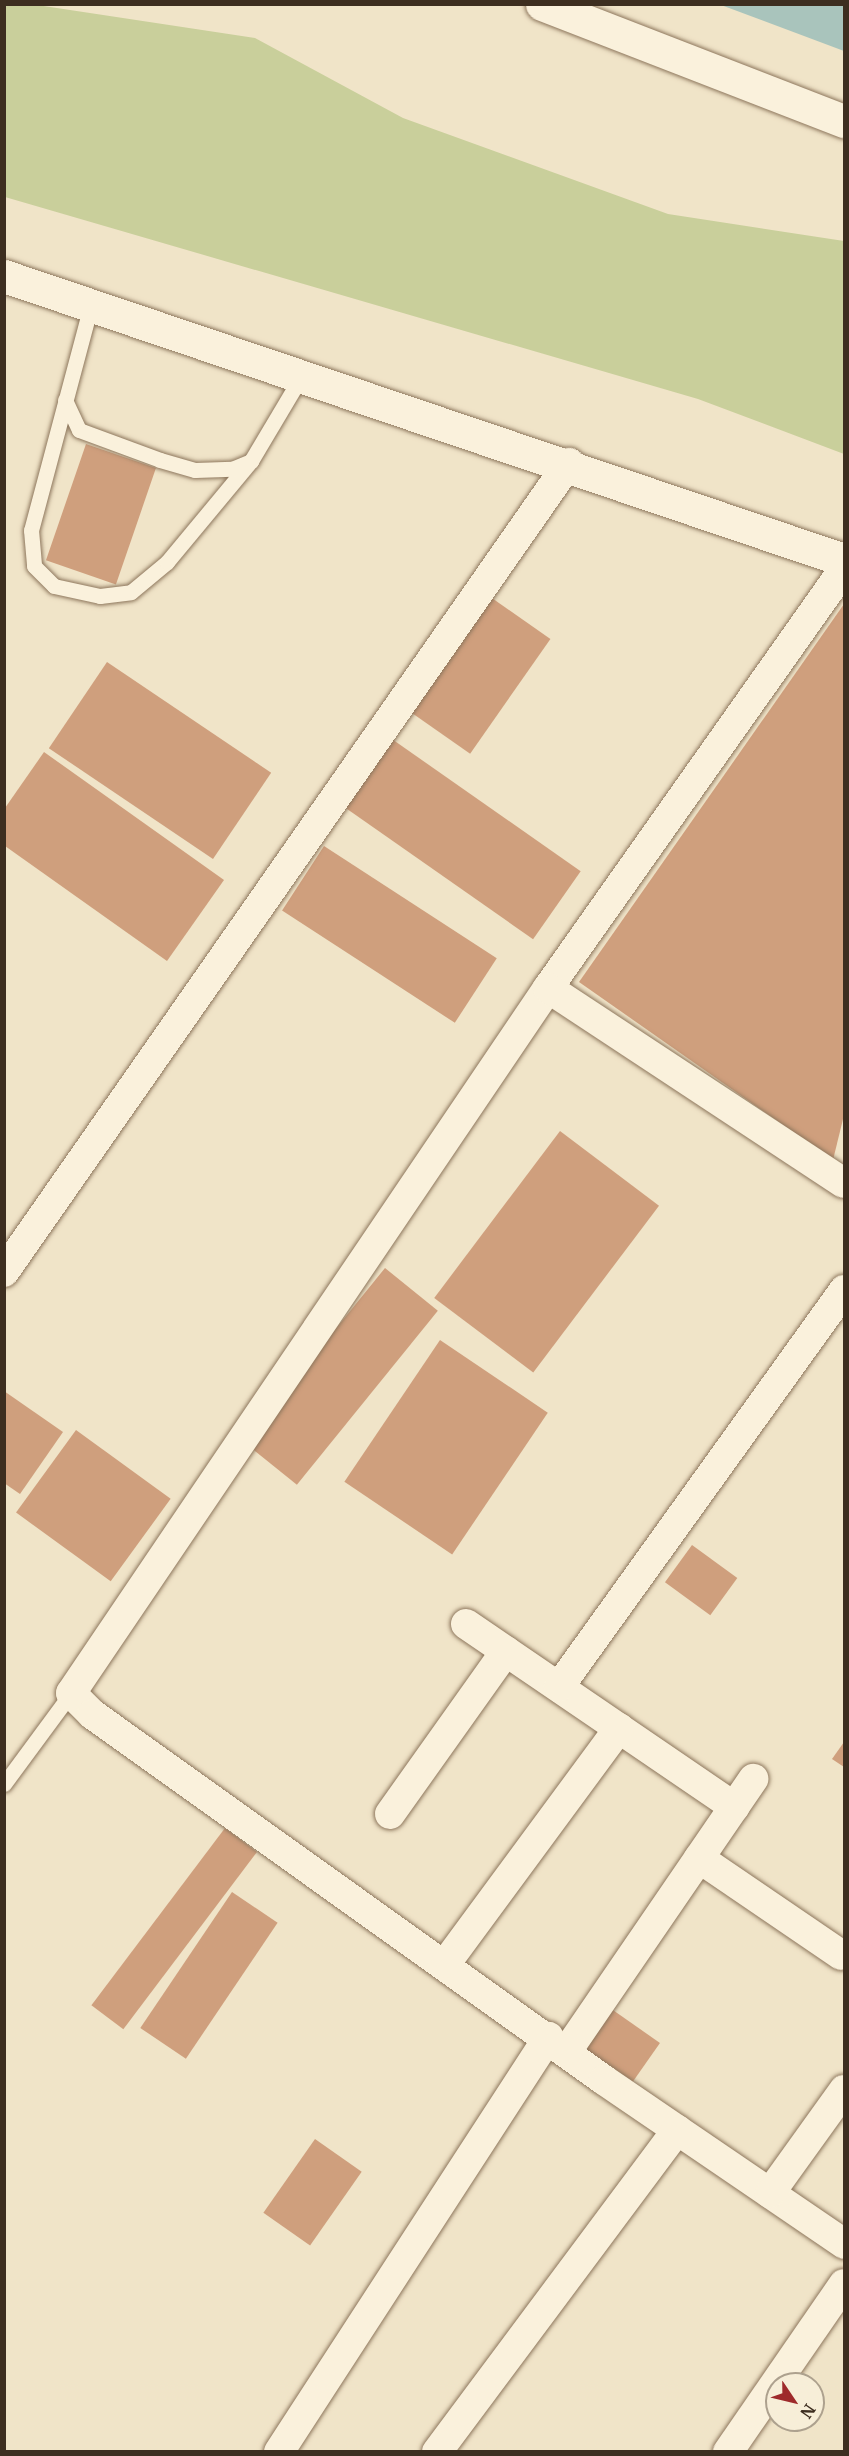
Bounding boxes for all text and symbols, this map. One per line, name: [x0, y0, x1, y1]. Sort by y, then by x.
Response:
north arrow: [765, 2372, 825, 2432]
text: N: [796, 2400, 820, 2422]

